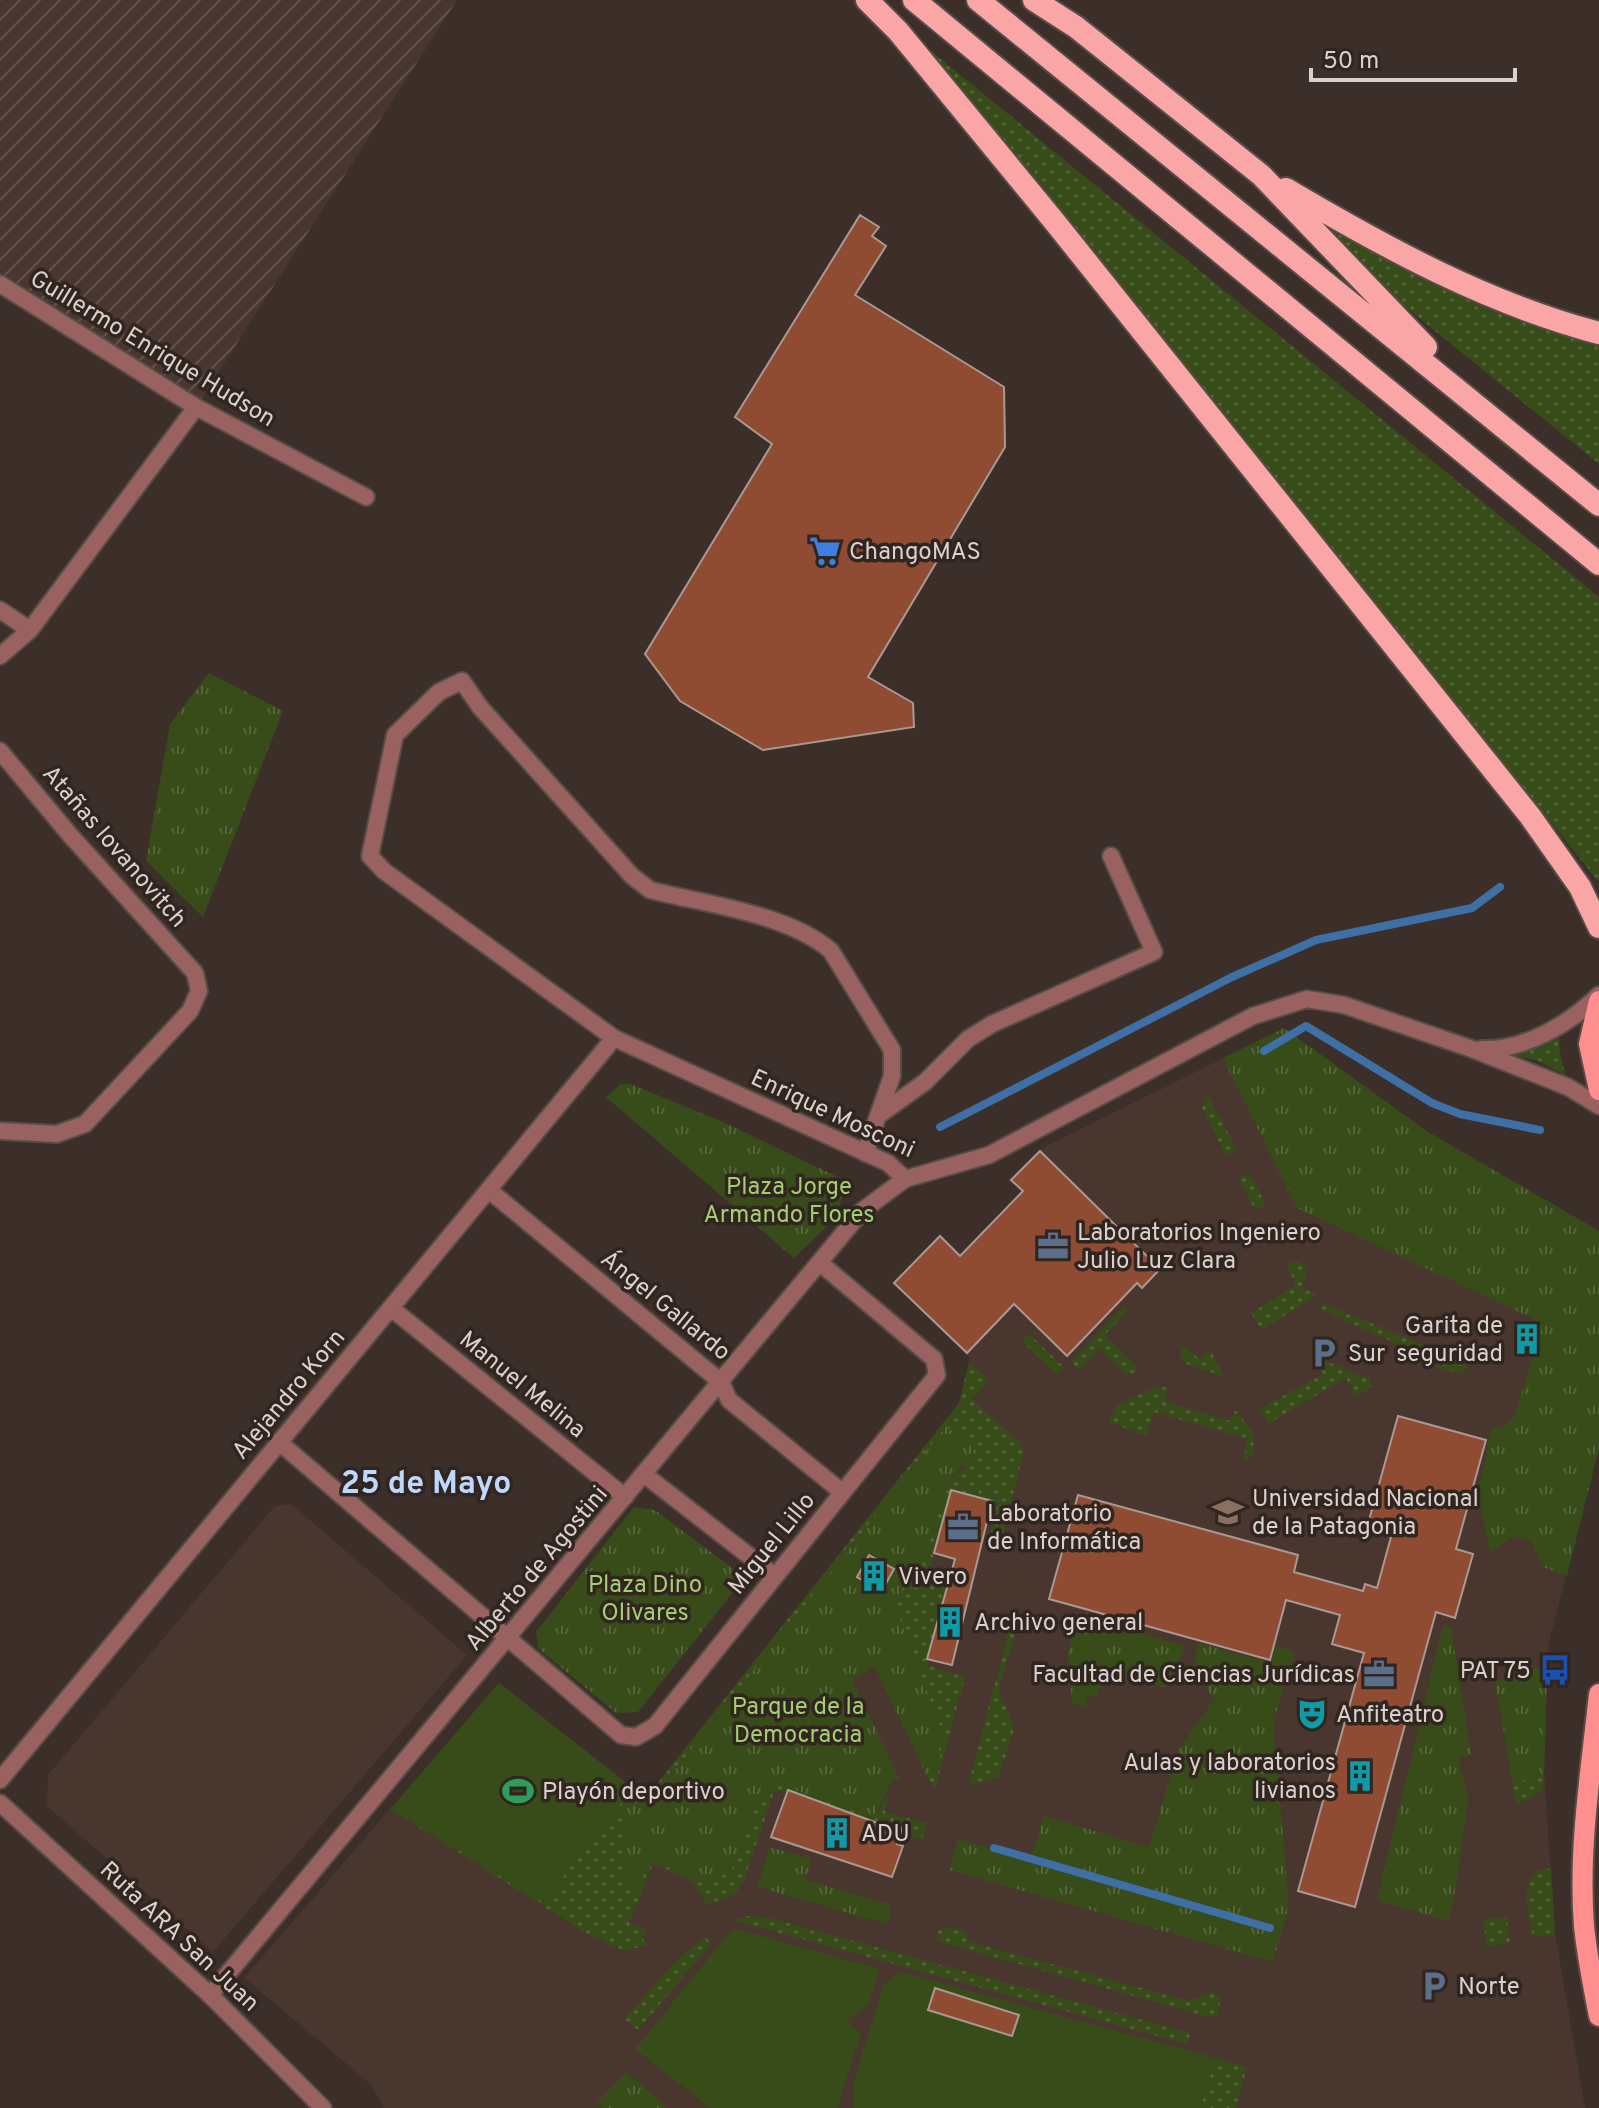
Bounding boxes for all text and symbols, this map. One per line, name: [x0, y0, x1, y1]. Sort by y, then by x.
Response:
scale bar: [1311, 32, 1515, 82]
text: 50 m: [1323, 47, 1379, 77]
street label: Guillermo Enrique Hudson: [24, 264, 280, 435]
supermarket icon: ChangoMAS: [808, 534, 842, 568]
place label: ChangoMAS: [849, 538, 981, 568]
street label: Atañas Iovanovitch: [35, 760, 192, 935]
street label: Enrique Mosconi: [745, 1064, 919, 1166]
park label: Plaza Jorge Armando Flores: [703, 1173, 875, 1231]
place label: Laboratorios Ingeniero Julio Luz Clara: [1077, 1219, 1321, 1277]
office icon: Laboratorios Ingeniero Julio Luz Clara: [1036, 1229, 1070, 1263]
street label: Ángel Gallardo: [594, 1243, 737, 1368]
place label: Garita de seguridad: [1396, 1312, 1503, 1370]
building icon: Garita de seguridad: [1510, 1322, 1544, 1356]
street label: Alejandro Korn: [226, 1324, 353, 1467]
street label: Manuel Melina: [452, 1325, 591, 1446]
parking icon: Sur: [1307, 1336, 1341, 1370]
place label: Sur: [1348, 1340, 1385, 1370]
district label: 25 de Mayo: [341, 1465, 511, 1505]
street label: Alberto de Agostini: [460, 1481, 615, 1658]
place label: Universidad Nacional de la Patagonia: [1252, 1485, 1479, 1543]
street label: Miguel Lillo: [722, 1487, 823, 1601]
school or university icon: Universidad Nacional de la Patagonia: [1211, 1495, 1245, 1529]
place label: Laboratorio de Informática: [987, 1500, 1141, 1558]
office icon: Laboratorio de Informática: [946, 1510, 980, 1544]
building icon: Vivero: [857, 1559, 891, 1593]
place label: Vivero: [898, 1563, 967, 1593]
park label: Plaza Dino Olivares: [588, 1571, 702, 1629]
building icon: Archivo general: [933, 1605, 967, 1639]
place label: Archivo general: [974, 1609, 1143, 1639]
bus stop icon: PAT 75: [1538, 1653, 1572, 1687]
office icon: Facultad de Ciencias Jurídicas: [1362, 1657, 1396, 1691]
place label: PAT 75: [1460, 1657, 1531, 1687]
place label: Facultad de Ciencias Jurídicas: [1032, 1661, 1355, 1691]
park label: Parque de la Democracia: [732, 1693, 864, 1751]
theatre icon: Anfiteatro: [1295, 1697, 1329, 1731]
place label: Anfiteatro: [1336, 1701, 1444, 1731]
place label: Aulas y laboratorios livianos: [1123, 1749, 1336, 1807]
building icon: Aulas y laboratorios livianos: [1343, 1759, 1377, 1793]
sports icon: Playón deportivo: [501, 1774, 535, 1808]
place label: Playón deportivo: [542, 1778, 725, 1808]
building icon: ADU: [820, 1816, 854, 1850]
place label: ADU: [861, 1820, 910, 1850]
street label: Ruta ARA San Juan: [93, 1856, 265, 2019]
parking icon: Norte: [1417, 1969, 1451, 2003]
place label: Norte: [1458, 1973, 1520, 2003]

